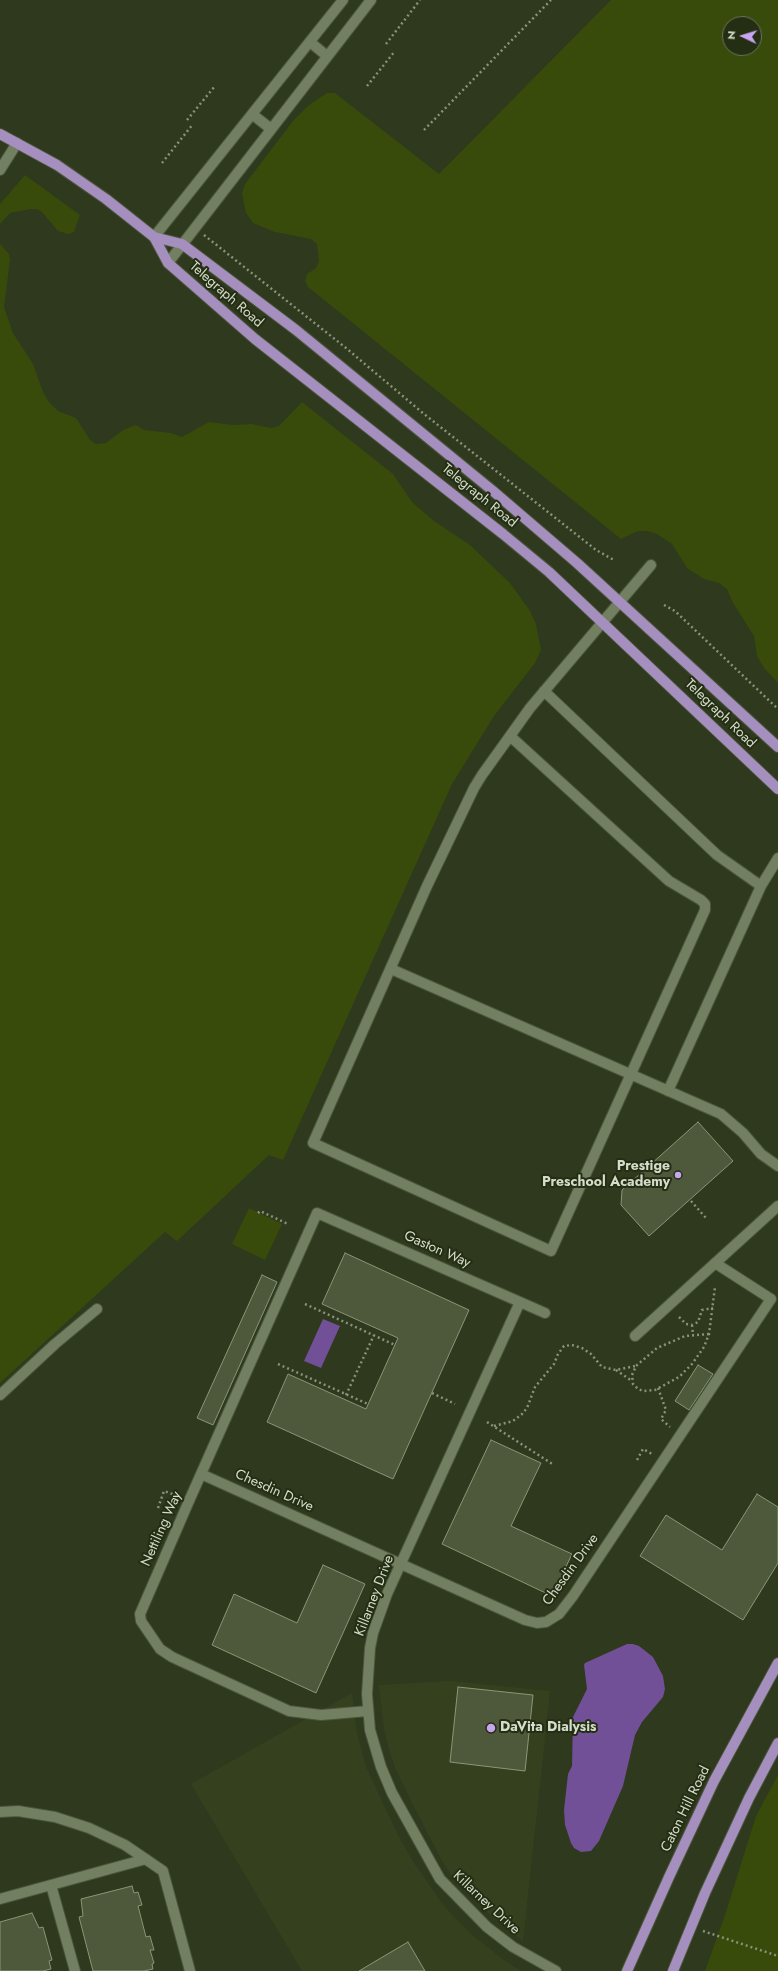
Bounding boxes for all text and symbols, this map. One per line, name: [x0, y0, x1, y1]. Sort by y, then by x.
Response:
north arrow: [722, 16, 762, 56]
text: N: [723, 30, 739, 40]
street label: Telegraph Road: [186, 258, 266, 332]
street label: Telegraph Road: [438, 461, 520, 531]
street label: Telegraph Road: [681, 676, 759, 752]
place label: Prestige Preschool Academy: [542, 1159, 670, 1192]
marker: Prestige Preschool Academy: [673, 1170, 683, 1180]
street label: Gaston Way: [401, 1228, 473, 1272]
street label: Chesdin Drive: [232, 1466, 316, 1516]
street label: Nettiling Way: [138, 1489, 186, 1569]
street label: Chesdin Drive: [539, 1531, 603, 1609]
street label: Killarney Drive: [352, 1553, 398, 1639]
place label: DaVita Dialysis: [500, 1720, 596, 1736]
marker: DaVita Dialysis: [485, 1722, 497, 1734]
street label: Caton Hill Road: [658, 1763, 714, 1855]
street label: Killarney Drive: [449, 1868, 523, 1938]

